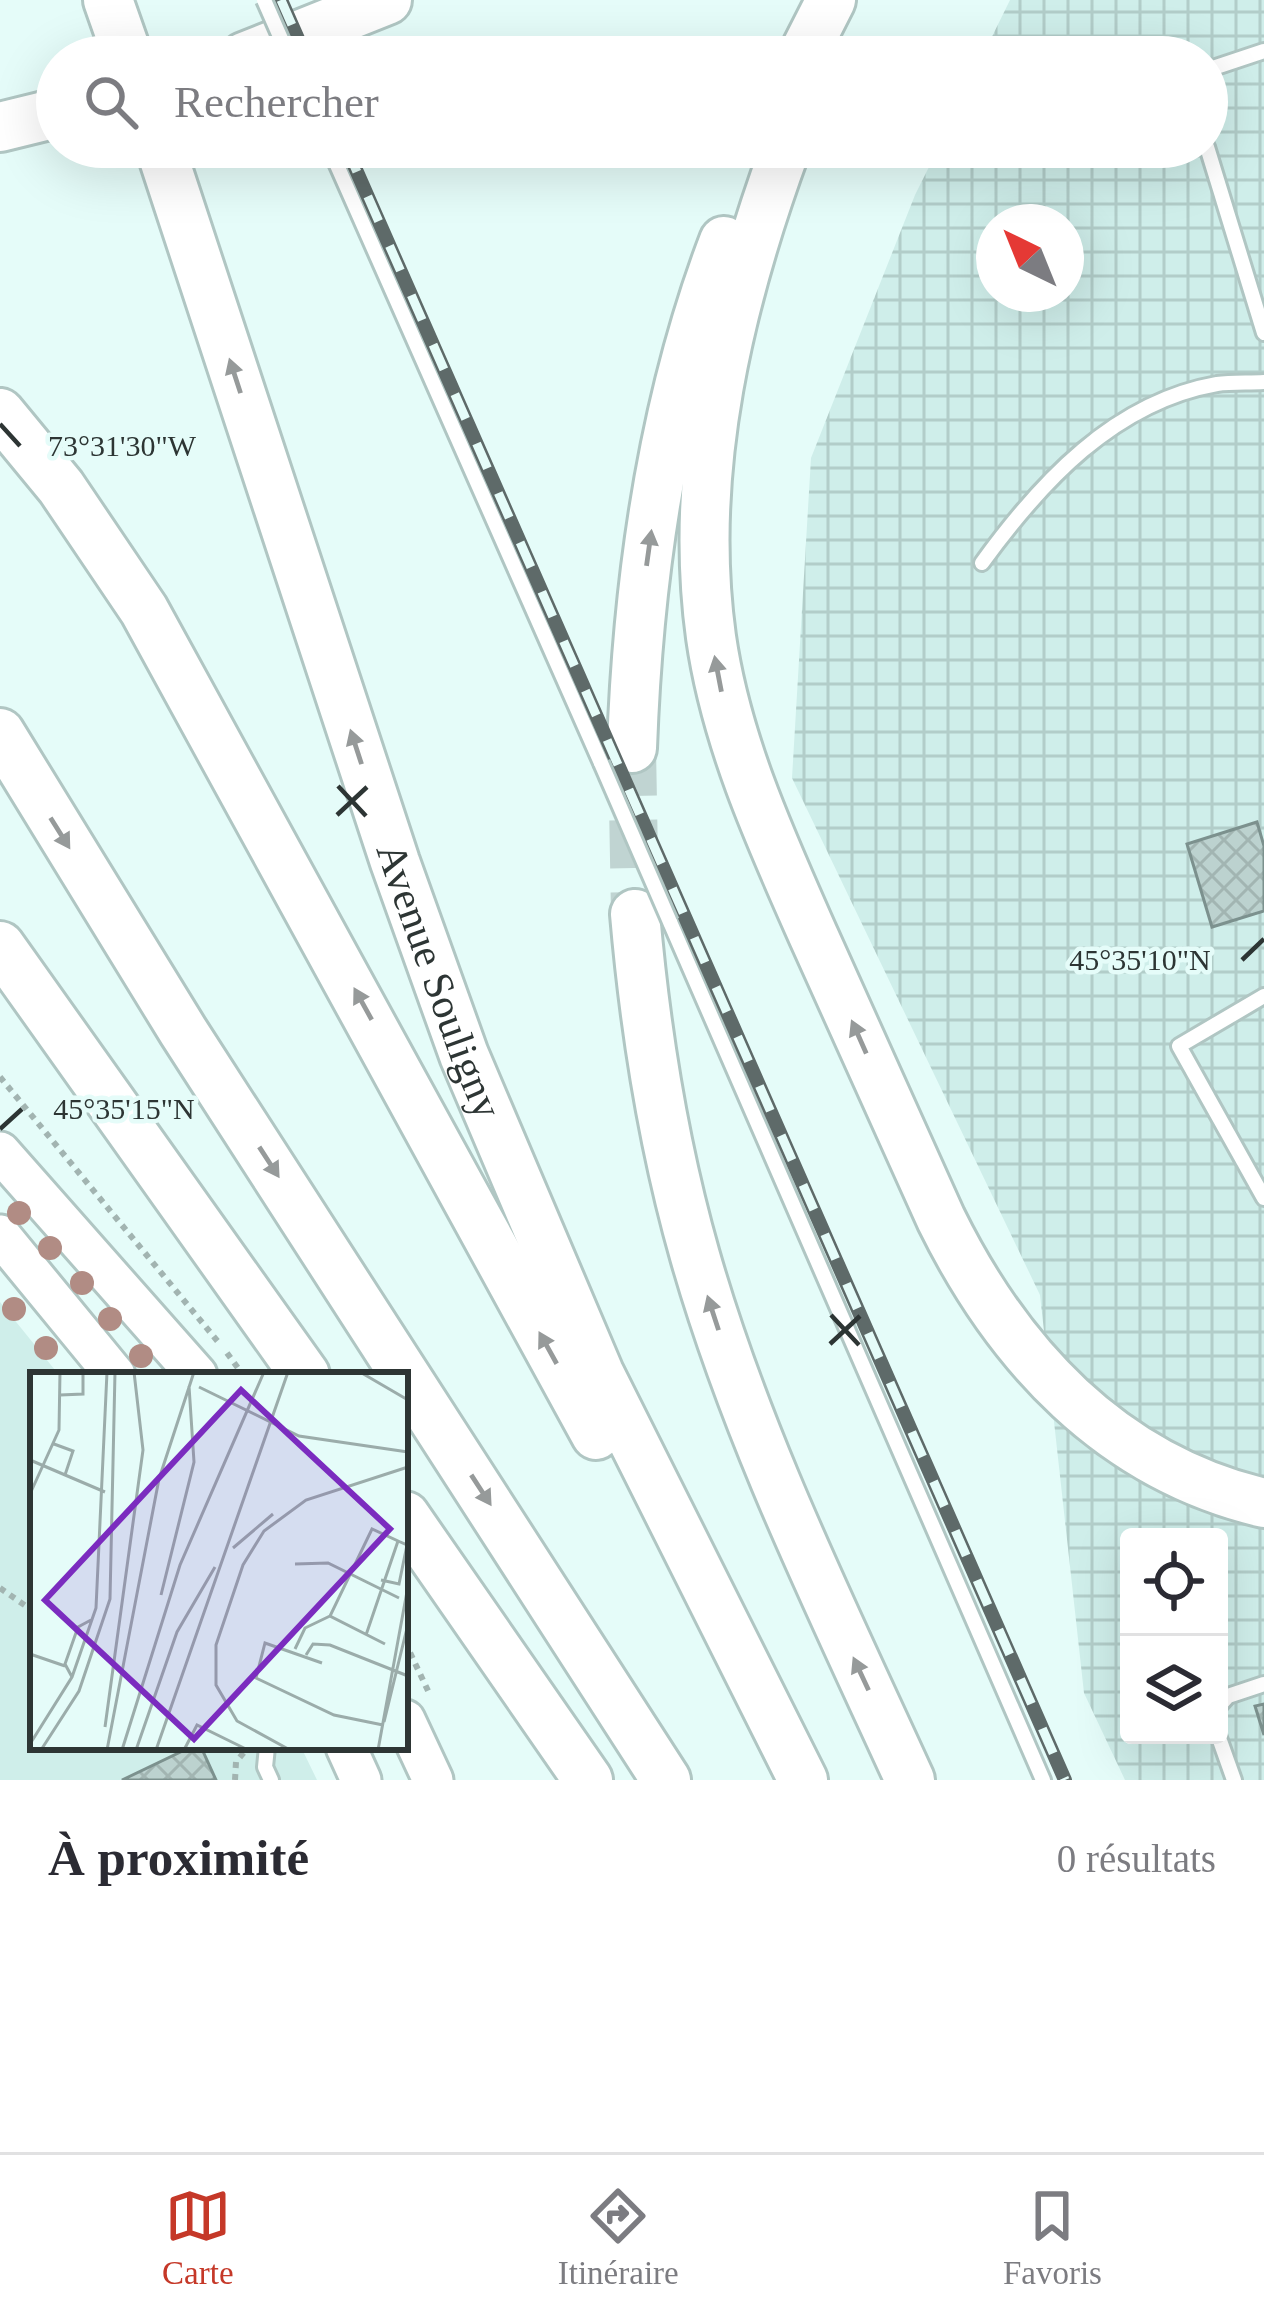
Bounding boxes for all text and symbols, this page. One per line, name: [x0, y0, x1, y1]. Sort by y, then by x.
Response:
search box: [36, 36, 1228, 168]
icon: search: [78, 69, 144, 135]
text: Rechercher: [174, 77, 379, 127]
north arrow: [976, 204, 1084, 312]
one-way arrow: [224, 357, 243, 394]
text: 73°31'30"W: [48, 429, 197, 462]
one-way arrow: [640, 529, 659, 566]
one-way arrow: [708, 654, 727, 692]
one-way arrow: [346, 728, 365, 764]
one-way arrow: [49, 816, 70, 850]
street label: Avenue Souligny: [367, 837, 511, 1125]
text: 45°35'10"N: [1069, 943, 1211, 976]
one-way arrow: [353, 987, 374, 1022]
one-way arrow: [848, 1019, 868, 1054]
text: 45°35'15"N: [53, 1092, 195, 1125]
one-way arrow: [258, 1146, 280, 1179]
one-way arrow: [703, 1294, 722, 1331]
one-way arrow: [538, 1330, 559, 1365]
inset map: [30, 1372, 408, 1750]
one-way arrow: [469, 1474, 491, 1507]
map controls: [1120, 1528, 1228, 1744]
button: locate: [1120, 1528, 1228, 1636]
button: layers: [1120, 1636, 1228, 1744]
one-way arrow: [851, 1656, 871, 1691]
text: À proximité: [48, 1830, 309, 1886]
text: 0 résultats: [1057, 1837, 1216, 1880]
tab: Carte: [162, 2183, 234, 2292]
tab: Itinéraire: [558, 2183, 679, 2292]
tab: Favoris: [1003, 2183, 1102, 2292]

